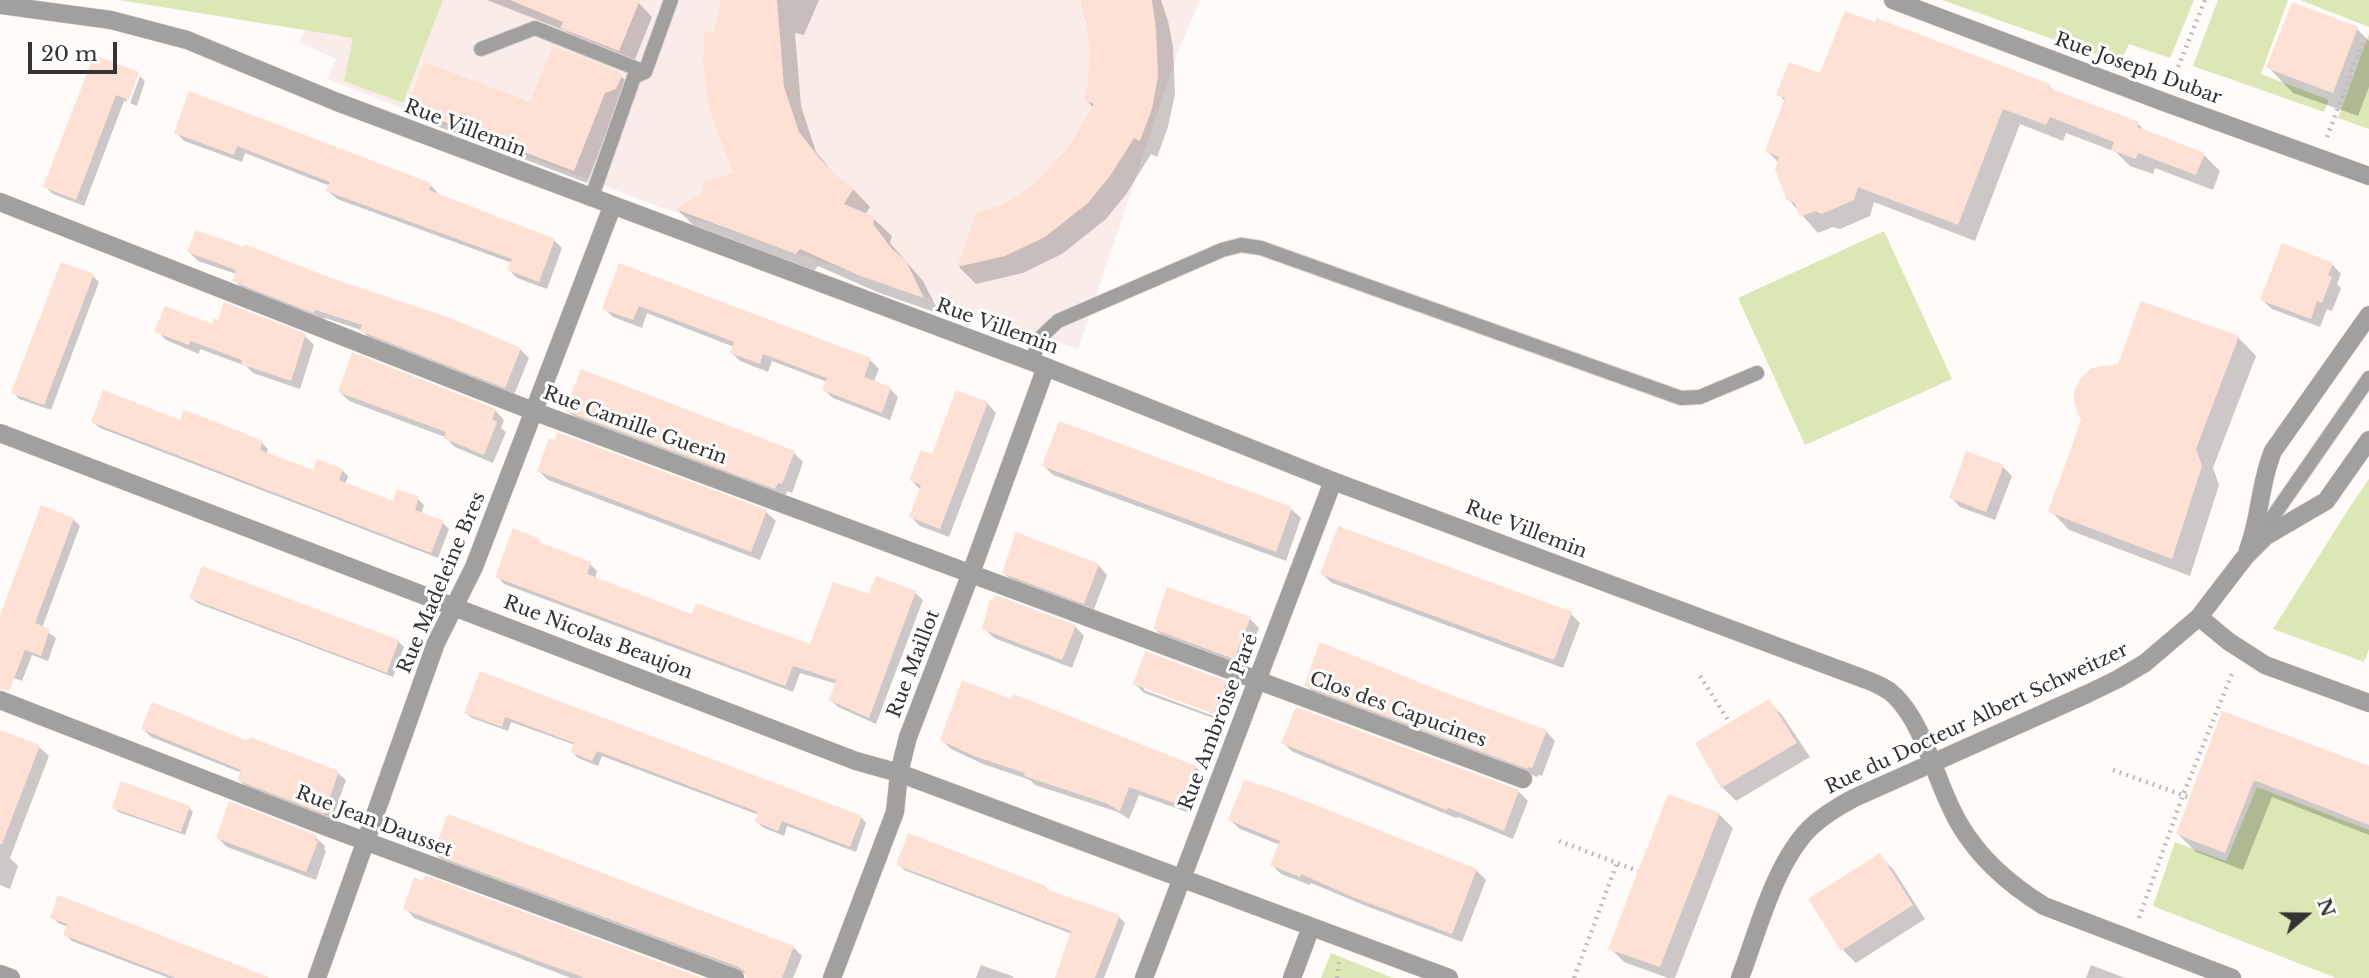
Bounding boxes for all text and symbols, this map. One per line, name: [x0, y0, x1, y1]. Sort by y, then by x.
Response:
scale bar: [32, 28, 121, 72]
street label: Rue Joseph Dubar: [2051, 28, 2225, 110]
text: 20 m: [41, 41, 98, 67]
street label: Rue Villemin: [401, 95, 529, 163]
street label: Rue Villemin: [933, 294, 1061, 360]
street label: Rue Camille Guerin: [540, 382, 730, 470]
street label: Rue Madeleine Bres: [393, 489, 491, 677]
street label: Rue Villemin: [1462, 496, 1590, 564]
street label: Rue Nicolas Beaujon: [500, 591, 696, 685]
street label: Rue Maillot: [883, 607, 945, 721]
street label: Rue Ambroise Paré: [1175, 630, 1263, 814]
street label: Rue du Docteur Albert Schweitzer: [1822, 639, 2132, 799]
street label: Clos des Capucines: [1307, 667, 1489, 753]
street label: Rue Jean Dausset: [292, 782, 456, 862]
north arrow: [2271, 880, 2341, 950]
text: N: [2312, 895, 2340, 920]

